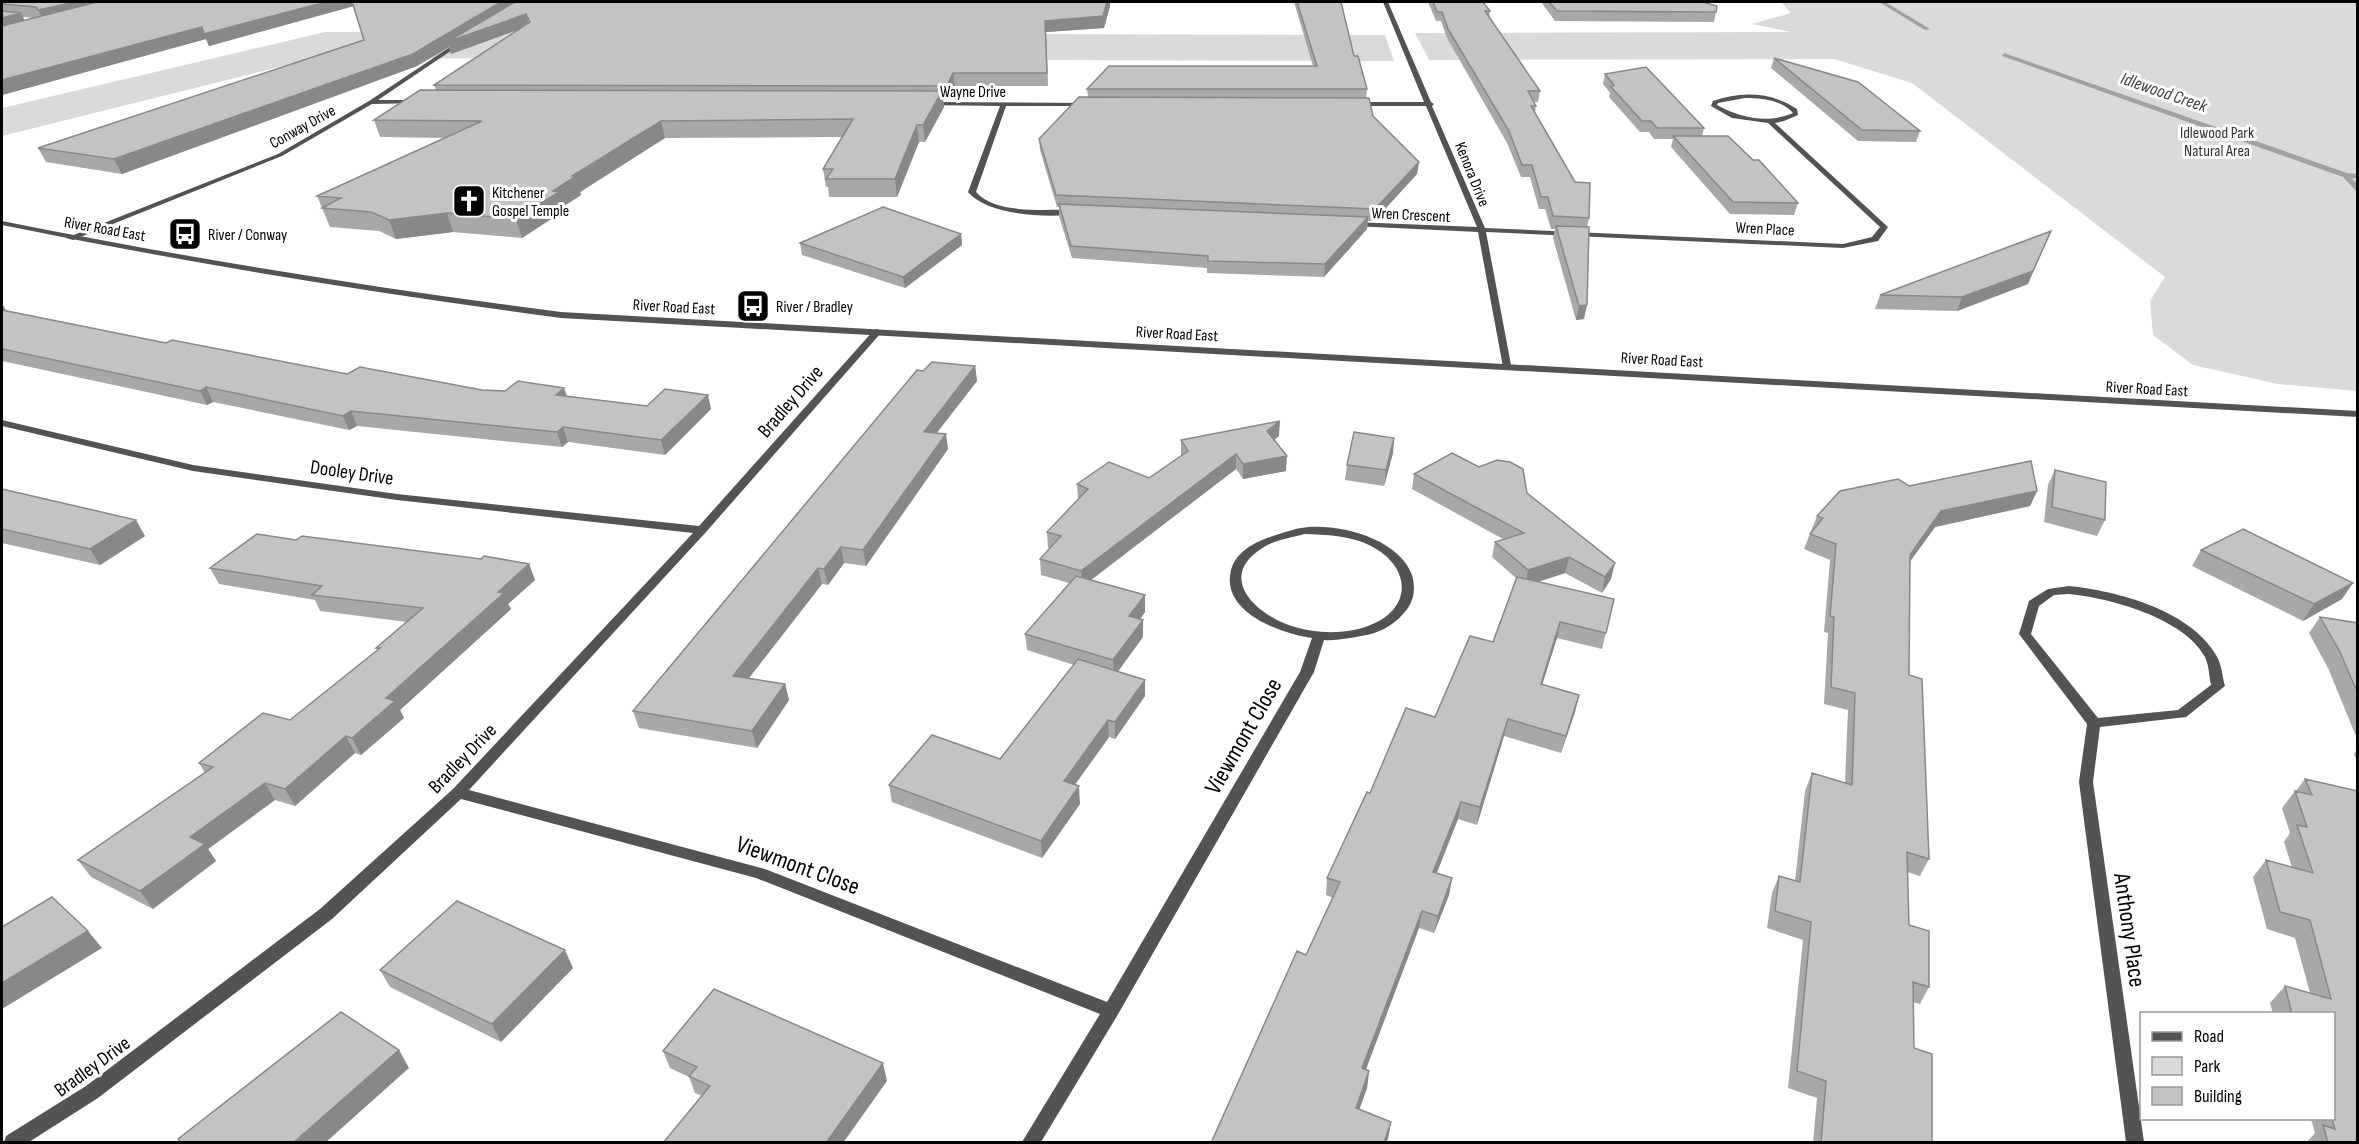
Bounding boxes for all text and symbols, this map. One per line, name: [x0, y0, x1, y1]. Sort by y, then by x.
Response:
water label: Idlewood Creek: [2118, 68, 2211, 117]
street label: Wayne Drive: [940, 83, 1006, 102]
street label: Conway Drive: [266, 101, 339, 153]
park label: Idlewood Park Natural Area: [2180, 124, 2254, 161]
street label: Kenora Drive: [1450, 140, 1493, 210]
church icon: Kitchener Gospel Temple: [451, 183, 487, 219]
place label: Kitchener Gospel Temple: [492, 184, 569, 221]
street label: Wren Crescent: [1371, 204, 1451, 227]
street label: River Road East: [63, 213, 147, 246]
bus stop icon: River / Conway: [167, 216, 203, 252]
street label: Wren Place: [1735, 218, 1795, 241]
place label: River / Conway: [208, 226, 287, 245]
bus stop icon: River / Bradley: [735, 288, 771, 324]
street label: River Road East: [632, 296, 716, 319]
place label: River / Bradley: [776, 298, 853, 317]
street label: River Road East: [1135, 323, 1219, 346]
street label: River Road East: [1620, 349, 1704, 372]
street label: Bradley Drive: [753, 361, 829, 443]
street label: River Road East: [2105, 378, 2189, 401]
street label: Dooley Drive: [309, 455, 395, 491]
street label: Viewmont Close: [1198, 673, 1288, 800]
street label: Bradley Drive: [424, 719, 502, 799]
street label: Viewmont Close: [732, 830, 864, 901]
street label: Anthony Place: [2107, 870, 2152, 989]
legend: [2140, 1012, 2335, 1120]
text: Road: [2194, 1026, 2224, 1047]
street label: Bradley Drive: [50, 1031, 135, 1102]
text: Park: [2194, 1056, 2220, 1077]
text: Building: [2194, 1086, 2242, 1107]

